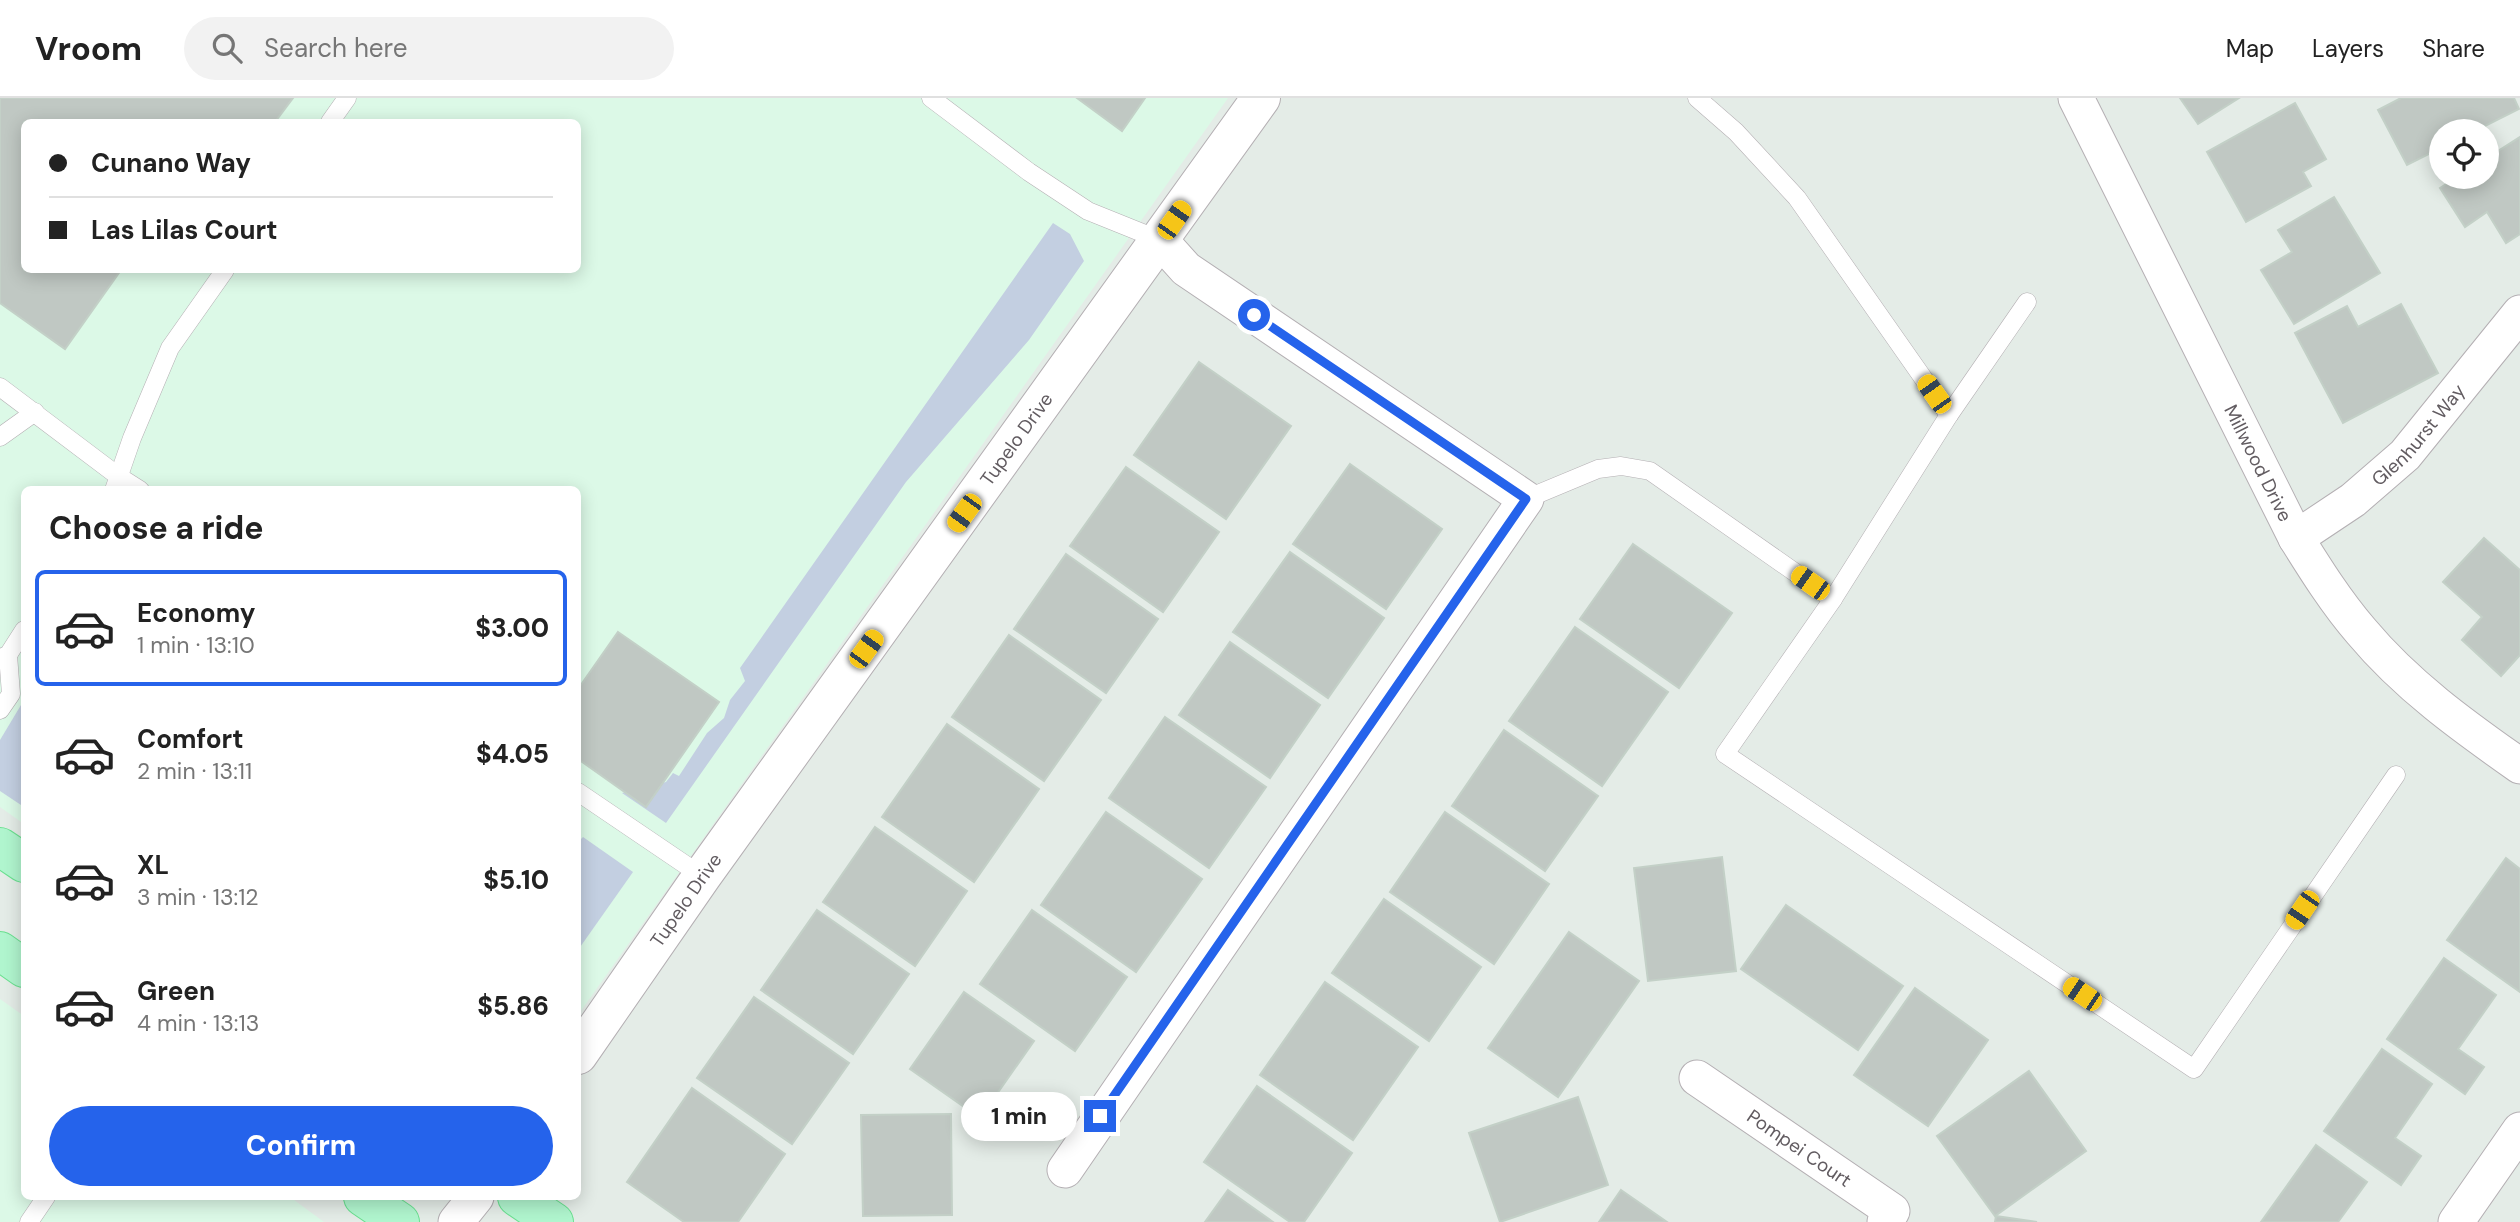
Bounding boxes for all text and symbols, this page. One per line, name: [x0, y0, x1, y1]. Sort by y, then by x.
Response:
search box: [184, 17, 674, 80]
text: Vroom: [35, 27, 142, 70]
icon: search: [208, 29, 246, 67]
text: Search here: [264, 31, 408, 65]
text: Map: [2226, 33, 2274, 64]
text: Layers: [2312, 33, 2384, 64]
text: Share: [2422, 33, 2485, 64]
map controls: [2429, 119, 2499, 189]
button: locate: [2429, 119, 2499, 189]
text: Cunano Way: [91, 146, 251, 180]
car: [1154, 197, 1195, 243]
text: Las Lilas Court: [91, 213, 277, 247]
route start: [1238, 299, 1270, 331]
car: [1914, 371, 1955, 417]
street label: Glenhurst Way: [2366, 378, 2470, 491]
street label: Tupelo Drive: [974, 387, 1058, 490]
street label: Millwood Drive: [2219, 400, 2298, 526]
car: [944, 490, 985, 536]
text: Choose a ride: [49, 507, 264, 549]
car: [1787, 562, 1834, 604]
text: Economy: [137, 596, 255, 630]
icon: car: [53, 597, 116, 660]
text: $3.00: [475, 611, 549, 645]
car: [846, 626, 887, 672]
text: 1 min · 13:10: [137, 630, 255, 660]
text: Comfort: [137, 722, 243, 756]
icon: car: [53, 723, 116, 786]
text: $4.05: [476, 737, 549, 771]
text: 2 min · 13:11: [137, 756, 252, 786]
text: XL: [137, 848, 169, 882]
street label: Tupelo Drive: [644, 848, 727, 952]
icon: car: [53, 849, 116, 912]
text: $5.10: [483, 863, 549, 897]
text: 3 min · 13:12: [137, 882, 259, 912]
car: [2282, 887, 2323, 933]
text: Green: [137, 974, 215, 1008]
car: [2059, 974, 2106, 1014]
icon: car: [53, 975, 116, 1038]
text: $5.86: [477, 989, 549, 1023]
text: 4 min · 13:13: [137, 1008, 259, 1038]
callout: 1 min: [960, 1091, 1076, 1140]
route end: [1084, 1100, 1116, 1132]
text: 1 min: [991, 1101, 1047, 1131]
street label: Pompei Court: [1742, 1103, 1857, 1192]
button: Confirm: [49, 1106, 553, 1186]

